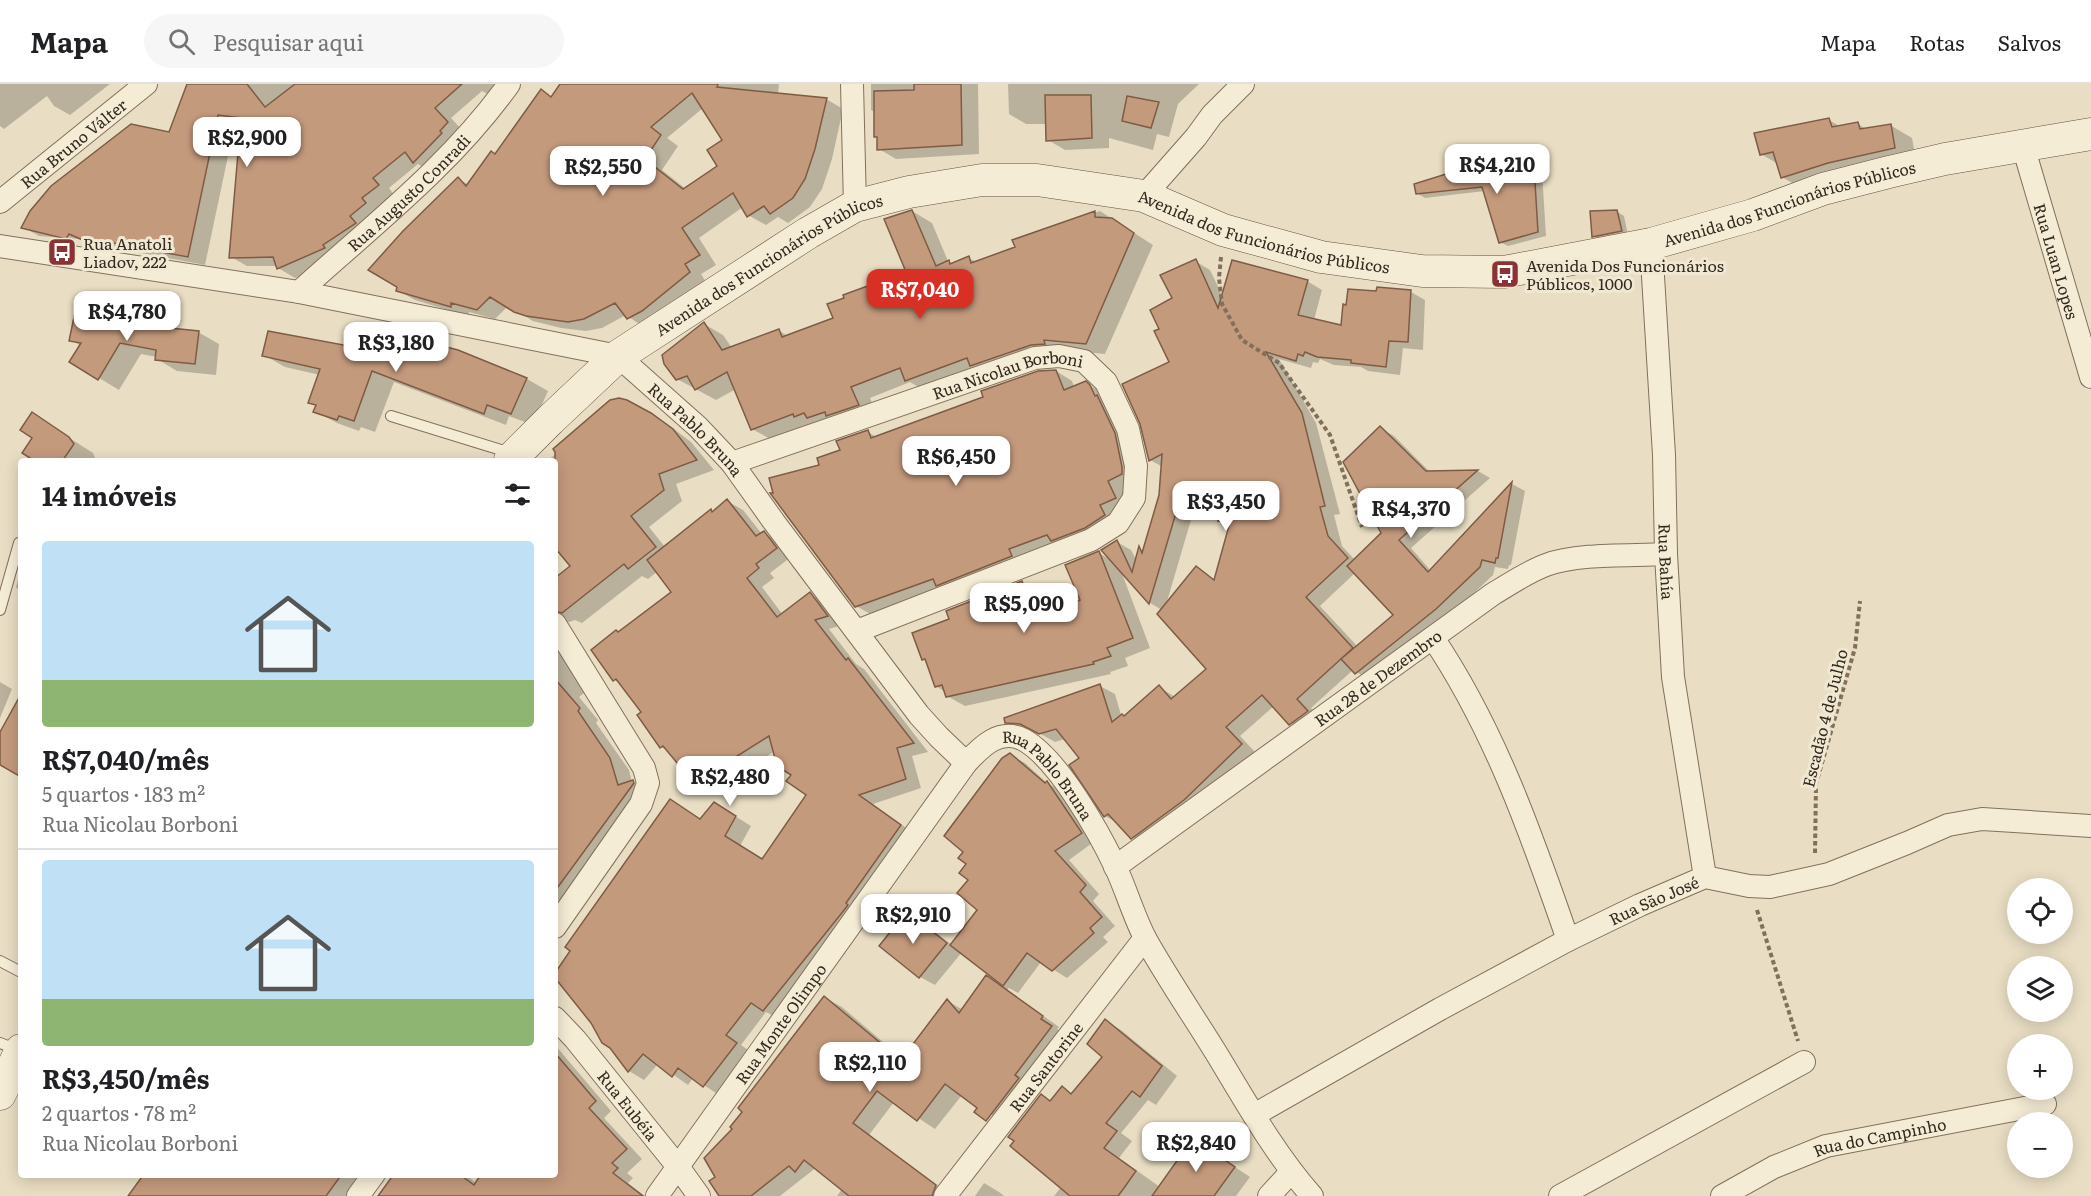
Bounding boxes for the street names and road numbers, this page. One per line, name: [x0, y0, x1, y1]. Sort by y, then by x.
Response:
street label: Rua Bruno Válter: [15, 92, 132, 193]
street label: Rua Augusto Conradi: [342, 128, 475, 256]
street label: Avenida dos Funcionários Públicos: [1660, 154, 1918, 252]
street label: Avenida dos Funcionários Públicos: [1137, 183, 1391, 278]
street label: Avenida dos Funcionários Públicos: [650, 187, 885, 341]
street label: Rua Luan Lopes: [2028, 200, 2085, 322]
street label: Rua Nicolau Borboni: [929, 344, 1086, 405]
street label: Rua Pablo Bruna: [643, 376, 750, 481]
street label: Rua Bahía: [1653, 523, 1681, 601]
street label: Rua 28 de Dezembro: [1309, 623, 1446, 732]
street label: Escadão 4 de Julho: [1795, 646, 1853, 790]
street label: Rua Pablo Bruna: [1001, 724, 1100, 825]
street label: Rua São José: [1604, 869, 1702, 931]
street label: Rua Monte Olimpo: [729, 958, 832, 1089]
street label: Rua Santorine: [1003, 1016, 1088, 1117]
street label: Rua Eubéia: [592, 1065, 665, 1146]
street label: Rua do Campinho: [1809, 1111, 1948, 1162]

